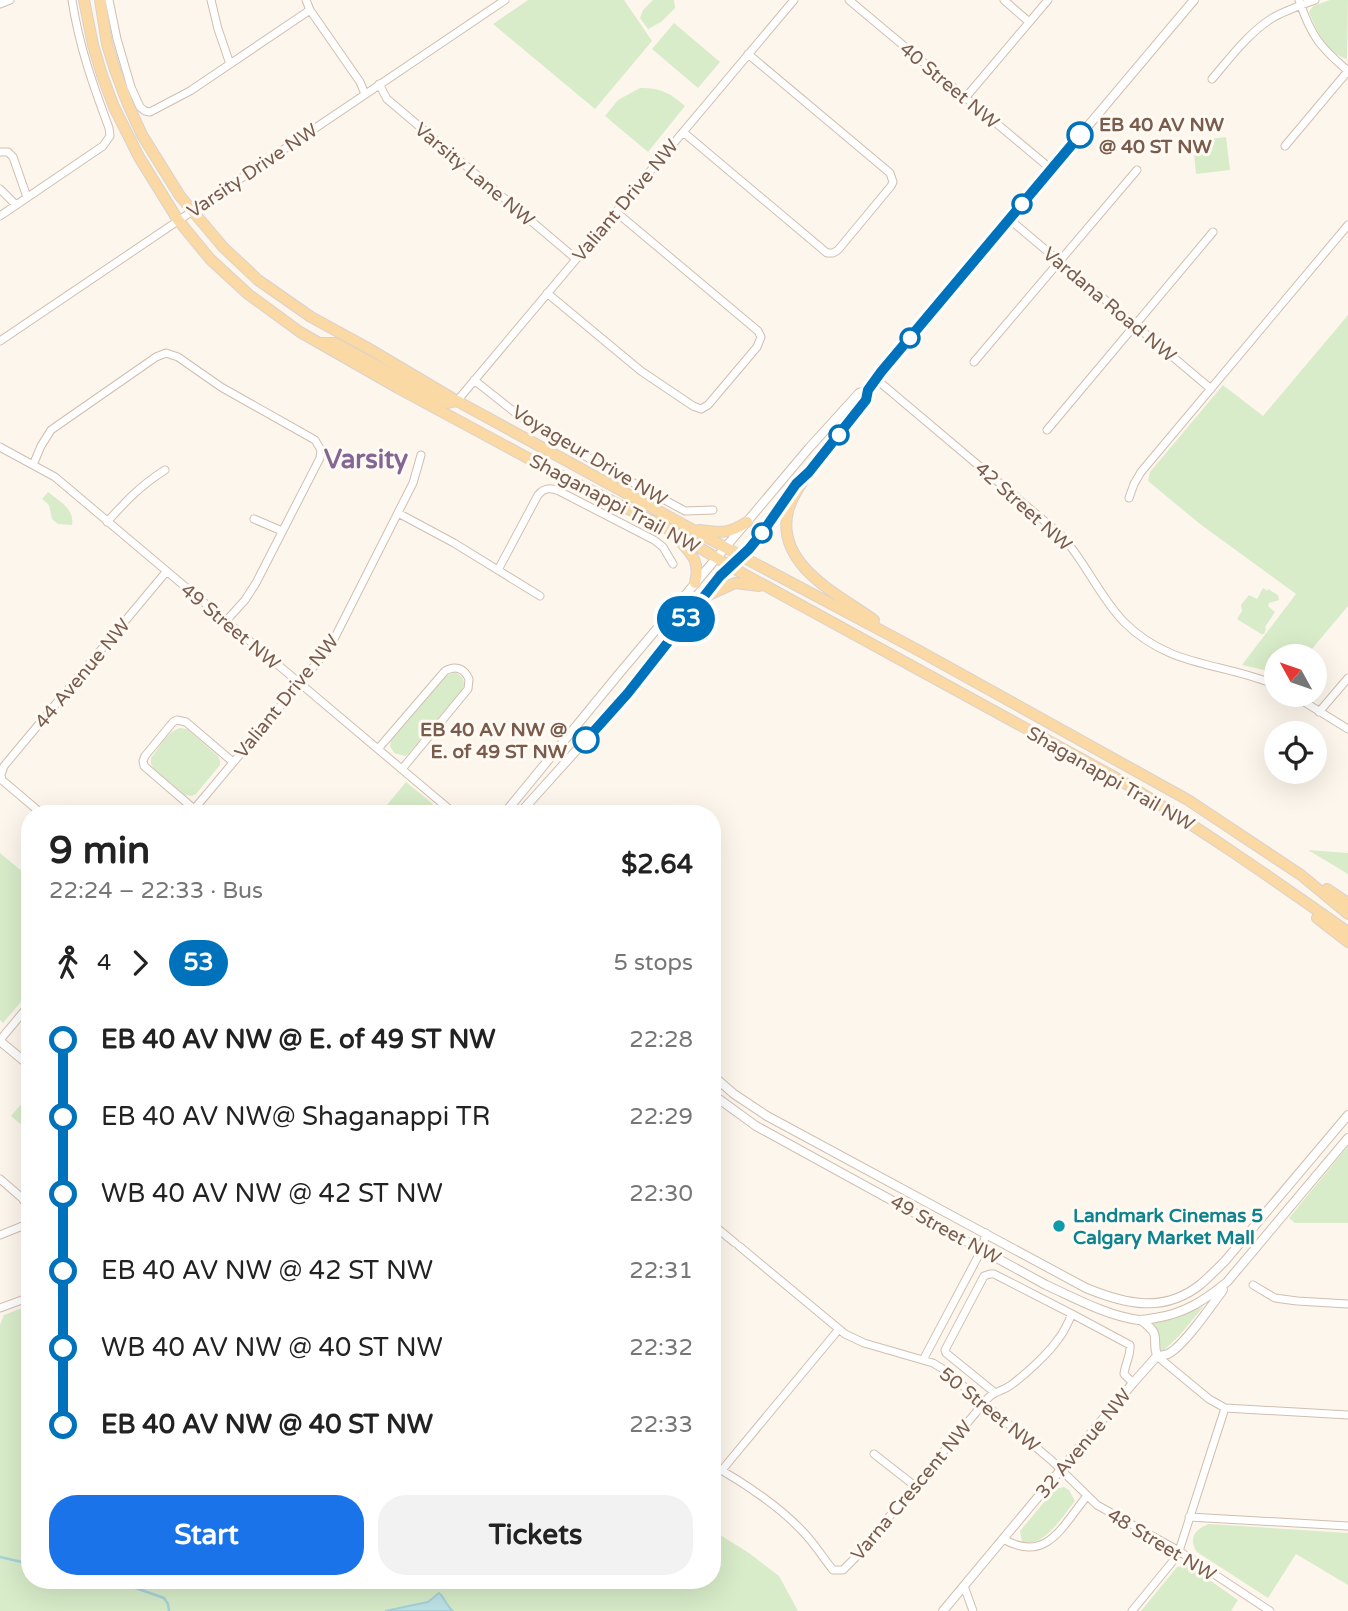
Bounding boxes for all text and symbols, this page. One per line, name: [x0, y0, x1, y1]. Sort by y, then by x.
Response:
street label: 40 Street NW: [895, 38, 1003, 134]
place label: EB 40 AV NW @ 40 ST NW: [1099, 114, 1225, 158]
street label: Varsity Lane NW: [410, 118, 539, 231]
street label: Varsity Drive NW: [183, 119, 322, 223]
marker: EB 40 AV NW @ 40 ST NW: [1067, 122, 1093, 148]
street label: Valiant Drive NW: [568, 135, 683, 266]
unlabelled marker: [1012, 194, 1032, 214]
street label: Vardana Road NW: [1038, 243, 1180, 367]
unlabelled marker: [900, 328, 920, 348]
street label: Voyageur Drive NW: [508, 401, 671, 511]
unlabelled marker: [829, 425, 849, 445]
district label: Varsity: [324, 444, 408, 475]
street label: Shaganappi Trail NW: [526, 450, 703, 558]
street label: 42 Street NW: [970, 458, 1076, 556]
unlabelled marker: [752, 523, 772, 543]
street label: 49 Street NW: [176, 579, 284, 675]
line badge: 53: [654, 596, 718, 642]
text: 53: [671, 604, 701, 633]
street label: 44 Avenue NW: [31, 614, 135, 733]
street label: Valiant Drive NW: [230, 630, 343, 763]
north arrow: [1264, 644, 1326, 707]
map controls: [1264, 644, 1327, 784]
place label: EB 40 AV NW @ E. of 49 ST NW: [420, 719, 568, 763]
button: locate: [1264, 721, 1327, 784]
street label: Shaganappi Trail NW: [1023, 722, 1198, 836]
marker: EB 40 AV NW @ E. of 49 ST NW: [573, 727, 599, 753]
text: 9 min: [49, 828, 150, 874]
text: $2.64: [621, 849, 693, 880]
text: 22:24 – 22:33 · Bus: [49, 877, 263, 905]
icon: walk: [49, 944, 87, 982]
icon: forward: [121, 944, 159, 982]
text: 53: [183, 948, 214, 977]
text: 4: [97, 949, 111, 977]
text: 5 stops: [613, 949, 693, 977]
text: EB 40 AV NW @ E. of 49 ST NW: [101, 1024, 496, 1055]
text: 22:28: [629, 1026, 693, 1054]
text: EB 40 AV NW@ Shaganappi TR: [101, 1101, 490, 1132]
text: 22:29: [629, 1103, 693, 1131]
text: WB 40 AV NW @ 42 ST NW: [101, 1178, 443, 1209]
text: 22:30: [629, 1180, 693, 1208]
street label: 49 Street NW: [887, 1191, 1004, 1269]
place label: Landmark Cinemas 5 Calgary Market Mall: [1073, 1205, 1263, 1250]
marker: Landmark Cinemas 5 Calgary Market Mall: [1051, 1218, 1067, 1234]
text: EB 40 AV NW @ 42 ST NW: [101, 1255, 433, 1286]
text: 22:31: [629, 1257, 693, 1285]
text: WB 40 AV NW @ 40 ST NW: [101, 1332, 443, 1363]
text: 22:32: [629, 1334, 693, 1362]
street label: 50 Street NW: [935, 1363, 1044, 1457]
street label: 32 Avenue NW: [1032, 1384, 1136, 1503]
text: EB 40 AV NW @ 40 ST NW: [101, 1409, 433, 1440]
text: 22:33: [629, 1411, 693, 1439]
street label: Varna Crescent NW: [847, 1416, 977, 1565]
button: Start: [49, 1495, 364, 1575]
button: Tickets: [378, 1495, 693, 1575]
street label: 48 Street NW: [1103, 1504, 1220, 1586]

